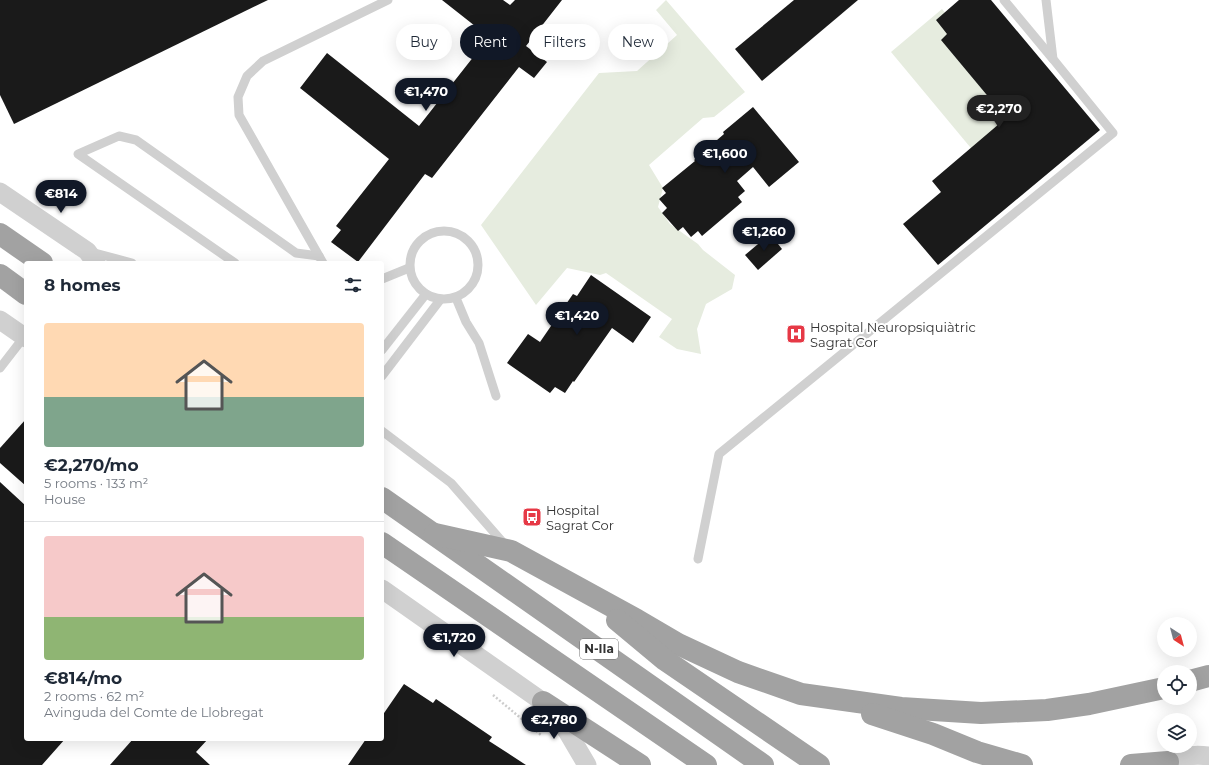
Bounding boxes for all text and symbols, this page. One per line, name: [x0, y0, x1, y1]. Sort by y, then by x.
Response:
chip: Buy: [396, 24, 452, 60]
chip: Rent: [460, 24, 521, 60]
chip: Filters: [529, 24, 600, 60]
chip: New: [608, 24, 668, 60]
pin: €1,470: [393, 78, 459, 112]
text: €1,470: [404, 83, 448, 99]
pin: €2,270: [966, 95, 1032, 129]
text: €2,270: [976, 100, 1022, 116]
pin: €1,600: [692, 140, 758, 174]
text: €1,600: [703, 145, 747, 161]
pin: €814: [37, 180, 85, 214]
text: €814: [44, 185, 78, 201]
pin: €1,260: [731, 218, 797, 252]
text: €1,260: [742, 223, 786, 239]
icon: filters: [342, 274, 364, 296]
text: 8 homes: [44, 275, 121, 295]
pin: €1,420: [544, 302, 610, 336]
text: €1,420: [555, 307, 599, 323]
place label: Hospital Neuropsiquiàtric Sagrat Cor: [810, 319, 976, 350]
hospital icon: Hospital Neuropsiquiàtric Sagrat Cor: [785, 323, 807, 345]
icon: home: [168, 349, 240, 421]
text: €2,270/mo: [44, 455, 139, 475]
text: 5 rooms · 133 m²: [44, 475, 148, 491]
text: House: [44, 491, 86, 507]
place label: Hospital Sagrat Cor: [546, 502, 614, 533]
bus stop icon: Hospital Sagrat Cor: [521, 506, 543, 528]
icon: home: [168, 562, 240, 634]
north arrow: [1157, 617, 1197, 657]
map controls: [1157, 617, 1197, 753]
pin: €1,720: [421, 624, 487, 658]
text: €1,720: [432, 629, 476, 645]
road number: N-IIa: [580, 639, 618, 659]
button: locate: [1157, 665, 1197, 705]
text: €814/mo: [44, 668, 122, 688]
text: 2 rooms · 62 m²: [44, 688, 144, 704]
text: Avinguda del Comte de Llobregat: [44, 704, 264, 720]
pin: €2,780: [521, 706, 587, 740]
text: €2,780: [531, 711, 577, 727]
button: layers: [1157, 713, 1197, 753]

